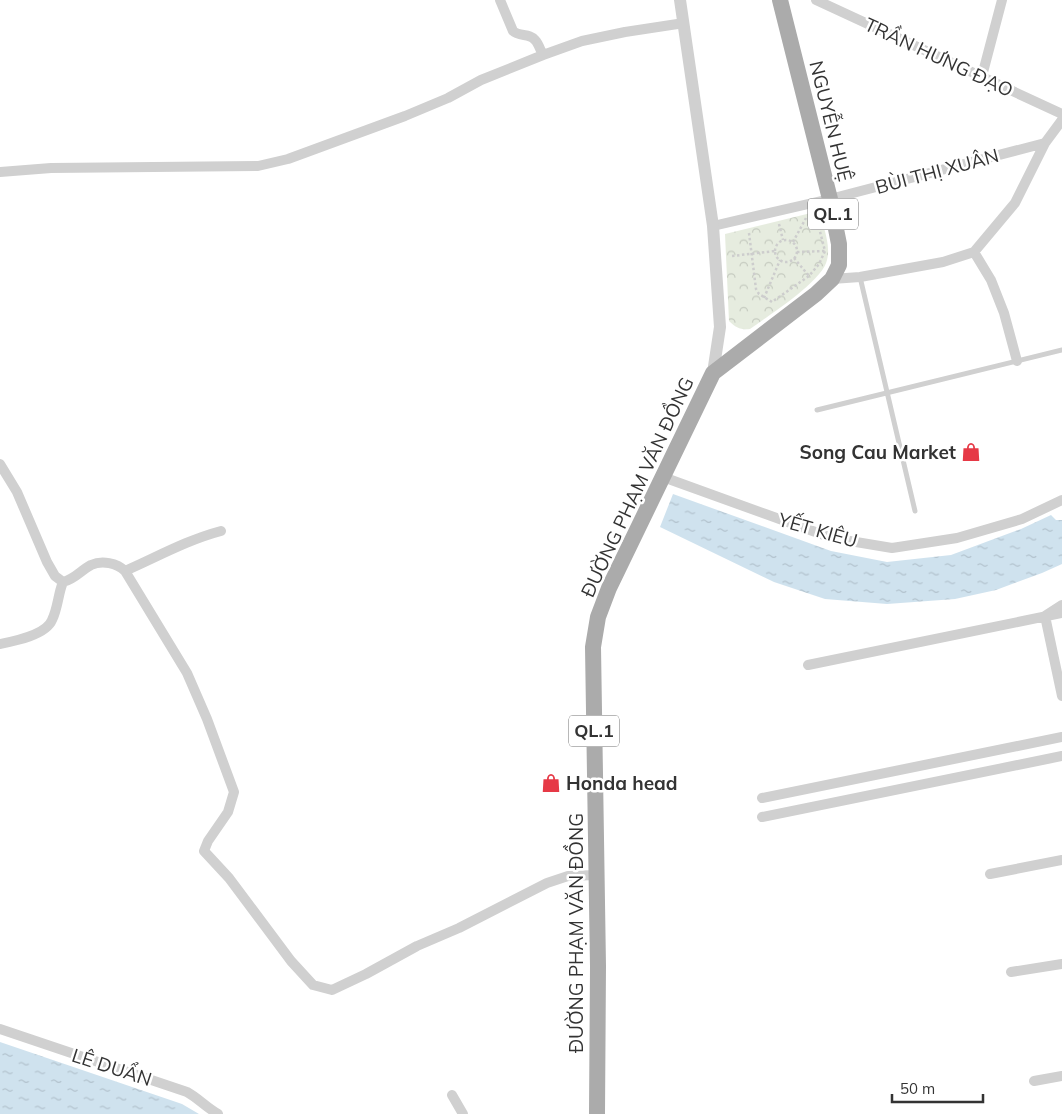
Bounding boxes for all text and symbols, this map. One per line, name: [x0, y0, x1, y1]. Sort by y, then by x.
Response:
street label: TRẦN HƯNG ĐẠO: [861, 11, 1018, 102]
street label: NGUYỄN HUỆ: [804, 58, 860, 184]
street label: BÙI THỊ XUÂN: [873, 143, 1001, 199]
road number: QL.1: [808, 198, 858, 230]
street label: ĐƯỜNG PHẠM VĂN ĐỒNG: [574, 373, 699, 601]
place label: Song Cau Market: [799, 440, 956, 464]
shop icon: Song Cau Market: [960, 441, 982, 463]
street label: YẾT KIÊU: [775, 506, 861, 553]
road number: QL.1: [569, 716, 619, 746]
place label: Honda head: [566, 771, 678, 795]
shop icon: Honda head: [540, 772, 562, 794]
street label: ĐƯỜNG PHẠM VĂN ĐỒNG: [563, 813, 588, 1053]
street label: LÊ DUẨN: [69, 1042, 155, 1091]
scale bar: [892, 1072, 983, 1104]
text: 50 m: [900, 1079, 935, 1098]

